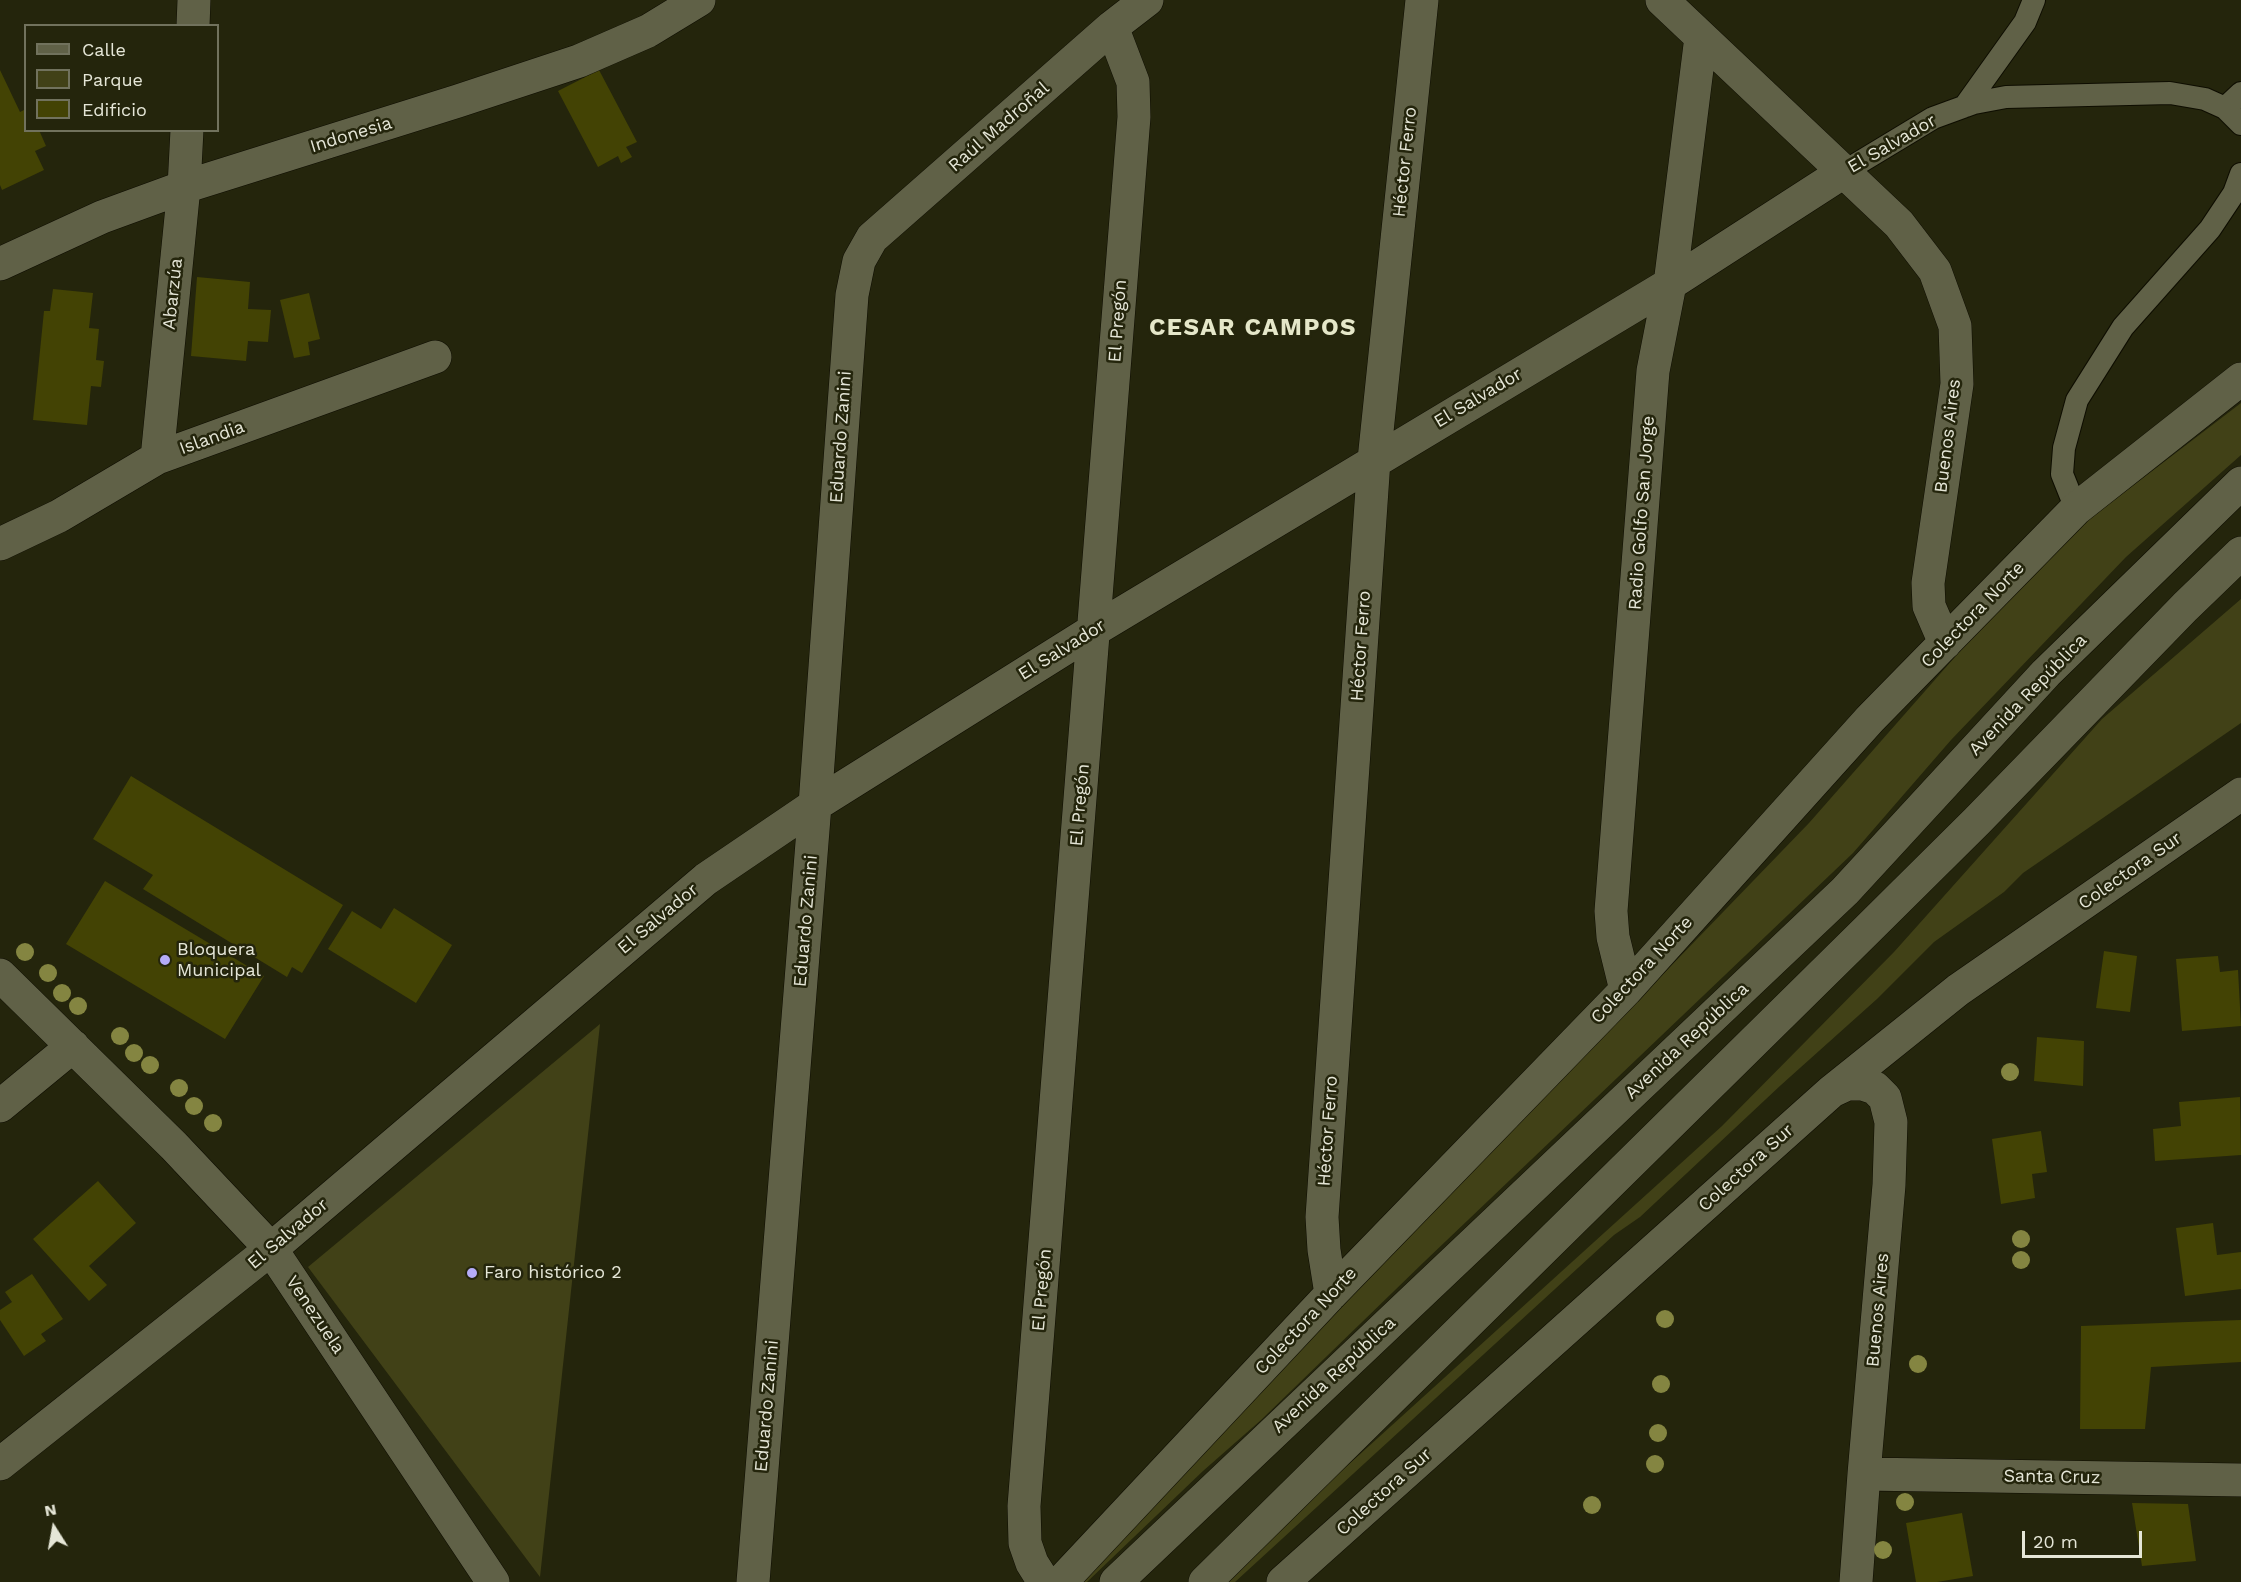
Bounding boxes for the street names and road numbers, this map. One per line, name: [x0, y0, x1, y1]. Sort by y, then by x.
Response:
street label: Raúl Madroñal: [944, 77, 1054, 177]
street label: Héctor Ferro: [1388, 106, 1422, 218]
street label: El Salvador: [1844, 110, 1940, 178]
street label: Indonesia: [307, 112, 395, 158]
street label: Abarzúa: [159, 257, 187, 331]
street label: El Pregón: [1104, 279, 1132, 363]
street label: El Salvador: [1430, 363, 1526, 433]
street label: Eduardo Zanini: [826, 370, 856, 504]
street label: Buenos Aires: [1930, 378, 1966, 494]
street label: Radio Golfo San Jorge: [1624, 415, 1660, 611]
street label: Islandia: [176, 416, 248, 460]
street label: Colectora Norte: [1917, 557, 2029, 673]
street label: Héctor Ferro: [1346, 590, 1376, 702]
street label: El Salvador: [1014, 615, 1110, 685]
street label: Avenida República: [1964, 630, 2092, 760]
street label: El Pregón: [1066, 763, 1094, 847]
street label: Colectora Sur: [2074, 828, 2186, 914]
street label: Eduardo Zanini: [789, 854, 823, 988]
street label: El Salvador: [613, 879, 703, 959]
street label: Colectora Norte: [1587, 912, 1697, 1028]
street label: Avenida República: [1621, 978, 1753, 1104]
street label: Héctor Ferro: [1313, 1075, 1343, 1187]
street label: Colectora Sur: [1694, 1120, 1798, 1216]
street label: El Salvador: [243, 1194, 333, 1274]
street label: El Pregón: [1028, 1248, 1056, 1332]
street label: Buenos Aires: [1862, 1252, 1894, 1368]
street label: Colectora Norte: [1251, 1263, 1361, 1379]
street label: Venezuela: [281, 1272, 349, 1358]
street label: Avenida República: [1268, 1312, 1400, 1438]
street label: Eduardo Zanini: [750, 1339, 784, 1473]
street label: Colectora Sur: [1332, 1444, 1436, 1540]
street label: Santa Cruz: [2003, 1465, 2101, 1489]

